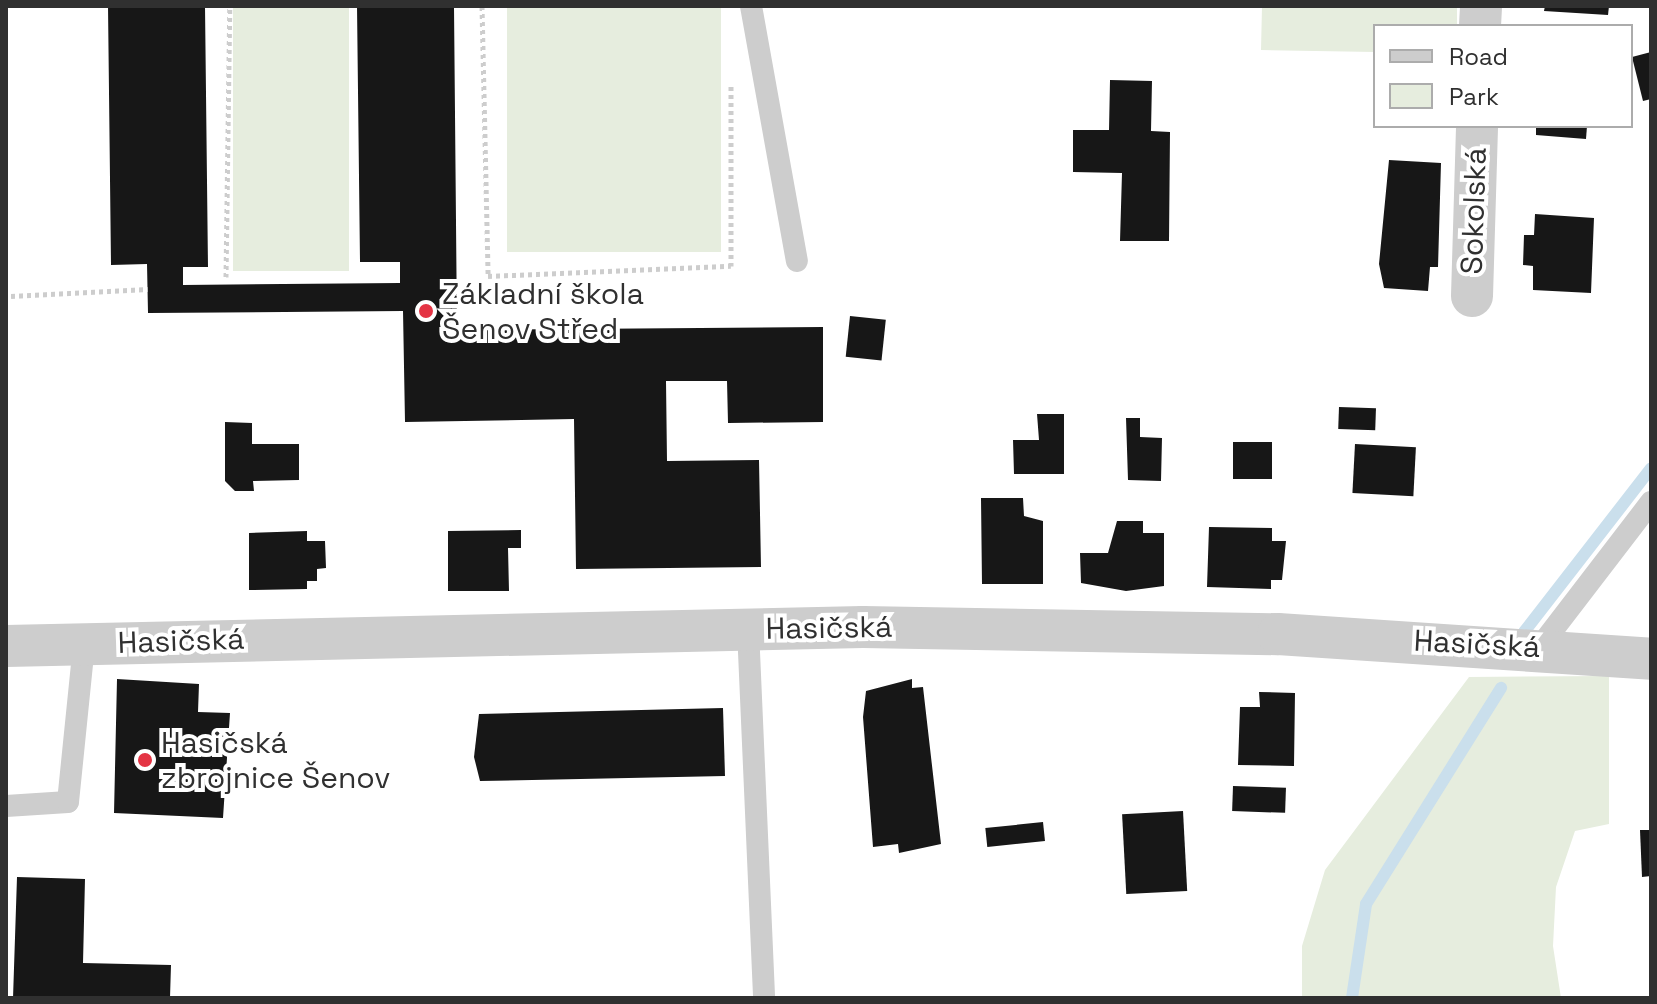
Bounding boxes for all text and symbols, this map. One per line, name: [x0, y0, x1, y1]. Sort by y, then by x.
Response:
legend: [1373, 24, 1633, 128]
text: Road: [1449, 41, 1508, 72]
text: Park: [1449, 81, 1499, 112]
street label: Sokolská: [1454, 147, 1494, 275]
place label: Základní škola Šenov Střed: [442, 276, 644, 346]
marker: Základní škola Šenov Střed: [417, 302, 435, 320]
street label: Hasičská: [765, 609, 893, 647]
street label: Hasičská: [117, 621, 245, 661]
street label: Hasičská: [1413, 623, 1541, 665]
place label: Hasičská zbrojnice Šenov: [161, 725, 390, 796]
marker: Hasičská zbrojnice Šenov: [136, 751, 154, 769]

